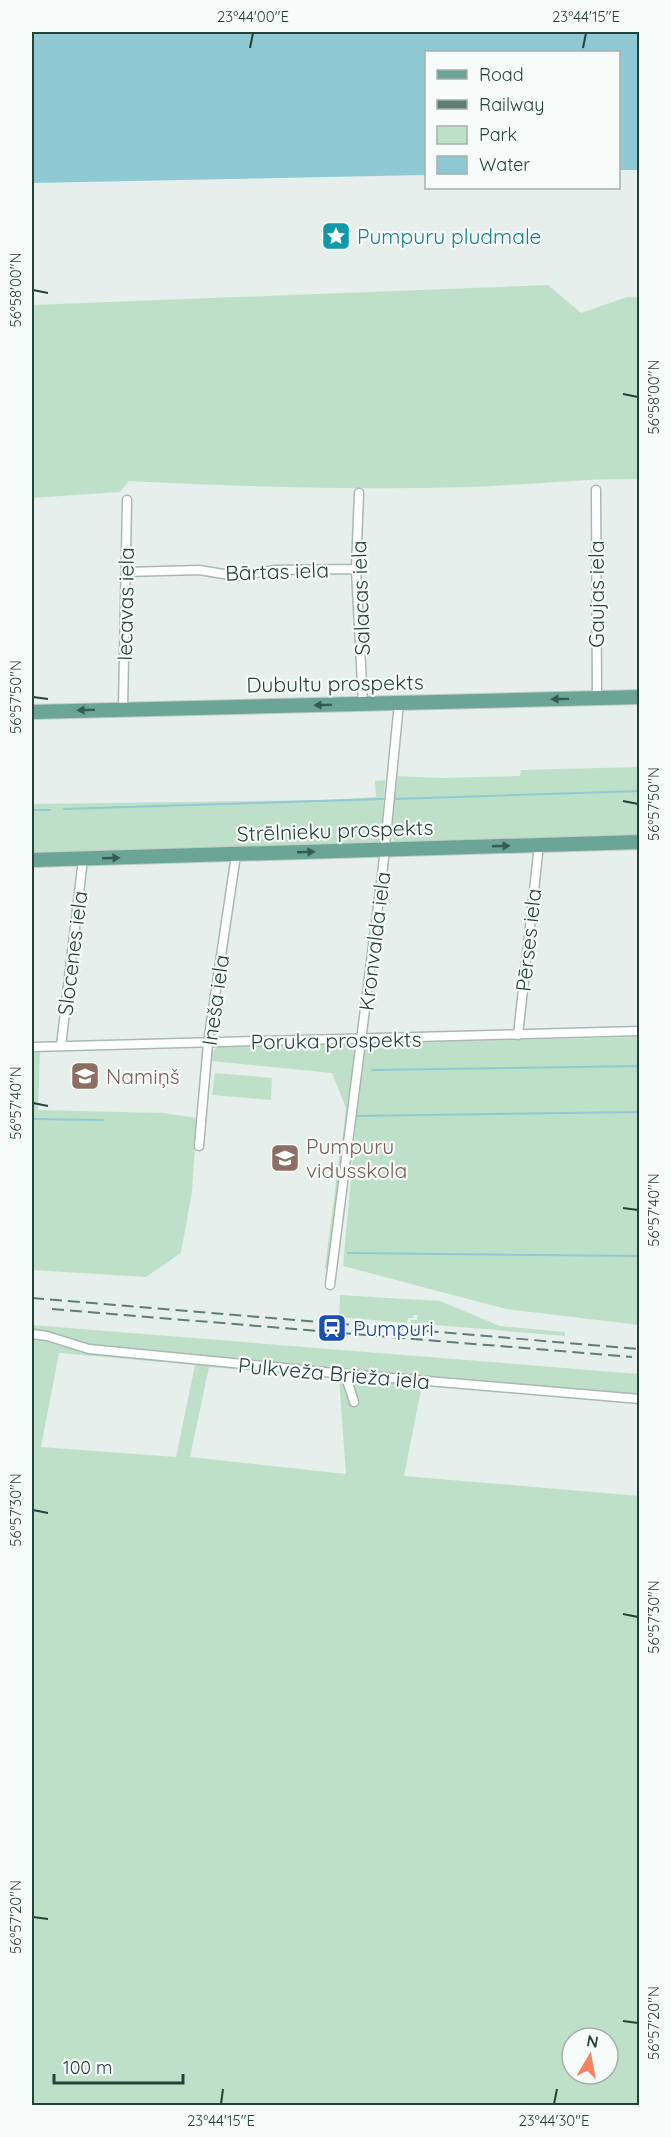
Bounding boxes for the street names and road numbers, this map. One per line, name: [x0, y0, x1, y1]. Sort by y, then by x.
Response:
street label: Salacas iela: [345, 540, 375, 656]
street label: Gaujas iela: [583, 540, 609, 648]
street label: Iecavas iela: [111, 547, 139, 661]
street label: Bārtas iela: [225, 556, 329, 586]
street label: Dubultu prospekts: [246, 668, 424, 698]
street label: Strēlnieku prospekts: [236, 814, 434, 846]
street label: Kronvalda iela: [353, 870, 395, 1012]
street label: Pērses iela: [510, 887, 546, 993]
street label: Slocenes iela: [51, 889, 93, 1017]
street label: Ineša iela: [196, 953, 234, 1047]
street label: Poruka prospekts: [250, 1026, 422, 1054]
street label: Pulkveža Brieža iela: [237, 1352, 431, 1394]

